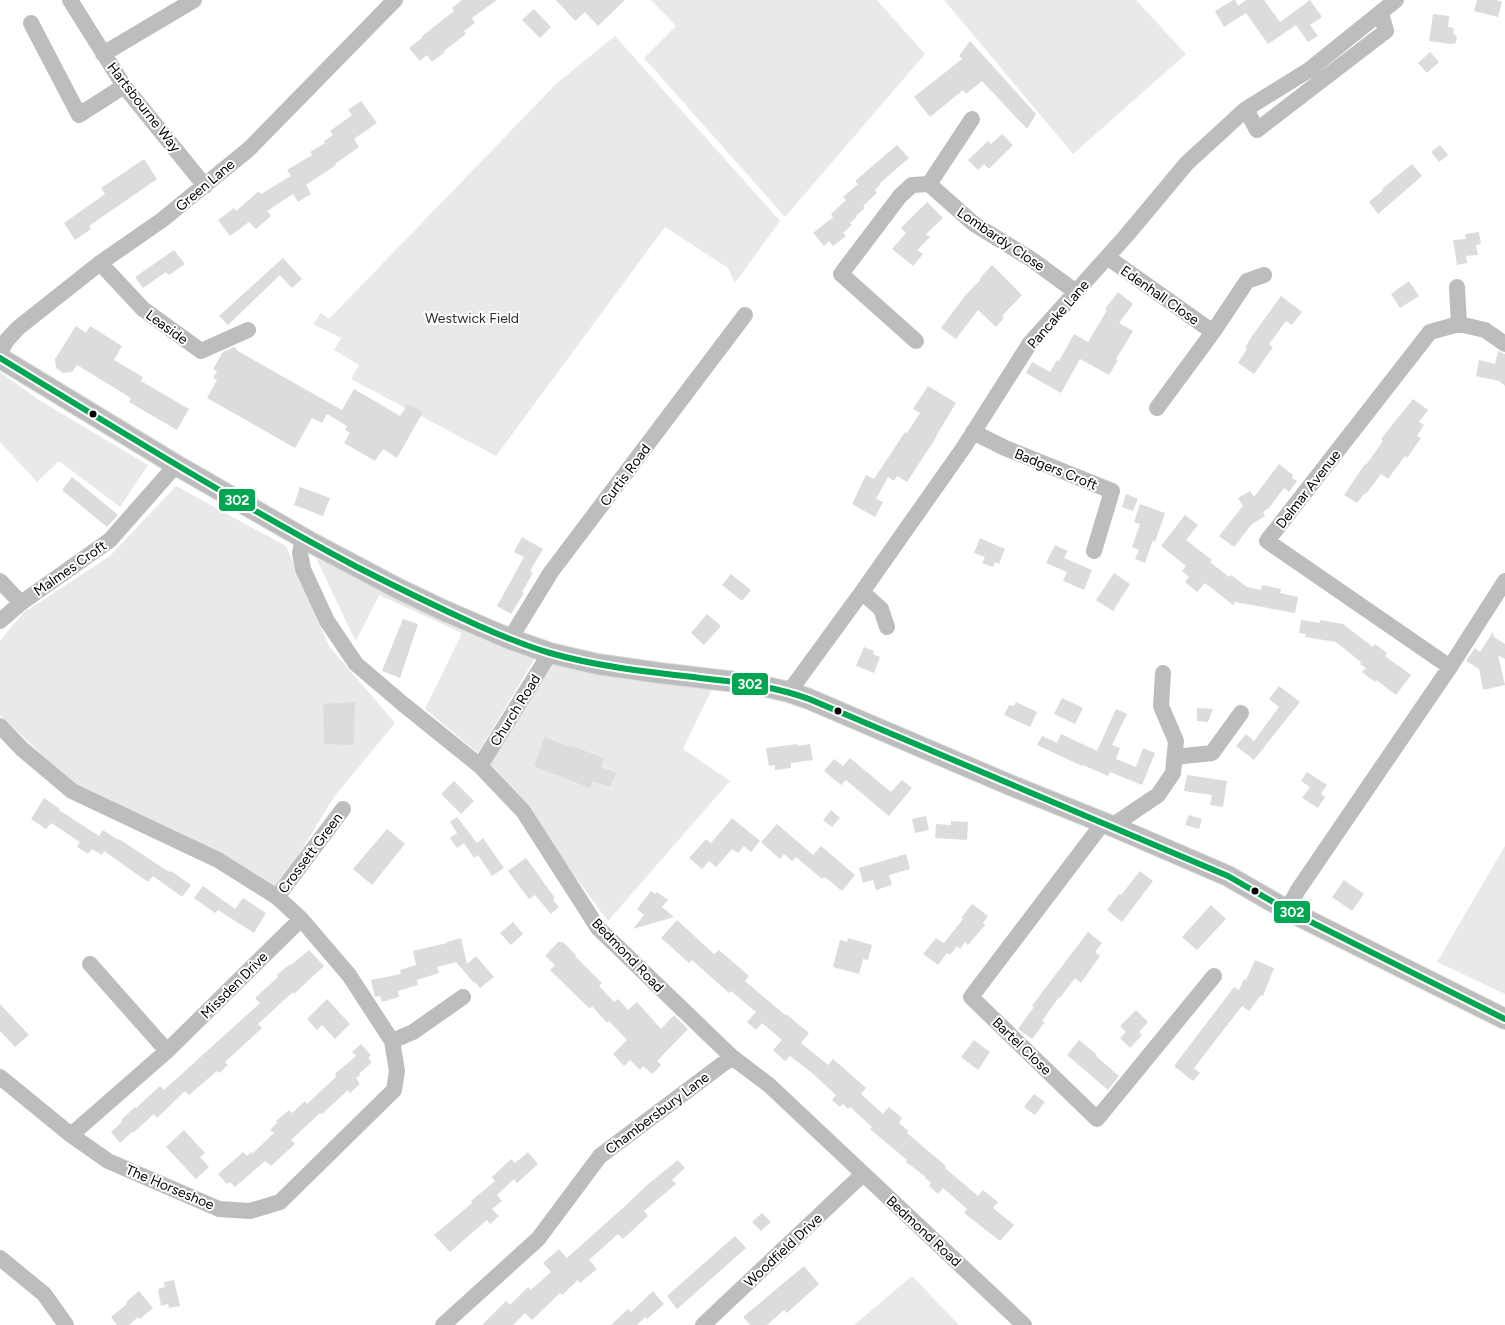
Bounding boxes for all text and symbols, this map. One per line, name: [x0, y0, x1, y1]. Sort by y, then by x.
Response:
street label: Hartsbourne Way: [103, 59, 184, 156]
street label: Green Lane: [172, 156, 239, 215]
street label: Lombardy Close: [954, 204, 1048, 275]
street label: Edenhall Close: [1117, 262, 1203, 329]
street label: Pancake Lane: [1024, 276, 1093, 352]
street label: Leaside: [142, 307, 191, 349]
park label: Westwick Field: [425, 310, 519, 327]
unlabelled marker: [88, 409, 98, 419]
street label: Curtis Road: [597, 441, 654, 510]
street label: Badgers Croft: [1012, 445, 1100, 494]
street label: Delmar Avenue: [1272, 446, 1345, 532]
line badge: 302: [218, 488, 256, 512]
text: 302: [225, 492, 249, 509]
street label: Malmes Croft: [31, 537, 110, 600]
street label: Church Road: [487, 671, 544, 749]
line badge: 302: [731, 672, 769, 696]
text: 302: [738, 676, 762, 693]
unlabelled marker: [833, 706, 843, 716]
street label: Crossett Green: [275, 810, 346, 897]
unlabelled marker: [1250, 886, 1260, 896]
line badge: 302: [1273, 900, 1311, 924]
text: 302: [1280, 904, 1304, 921]
street label: Bedmond Road: [588, 915, 667, 996]
street label: Missden Drive: [197, 948, 272, 1022]
street label: Bartel Close: [989, 1014, 1055, 1079]
street label: Chambersbury Lane: [602, 1069, 713, 1158]
street label: The Horseshoe: [123, 1161, 217, 1214]
street label: Bedmond Road: [883, 1192, 965, 1270]
street label: Woodfield Drive: [741, 1210, 826, 1291]

